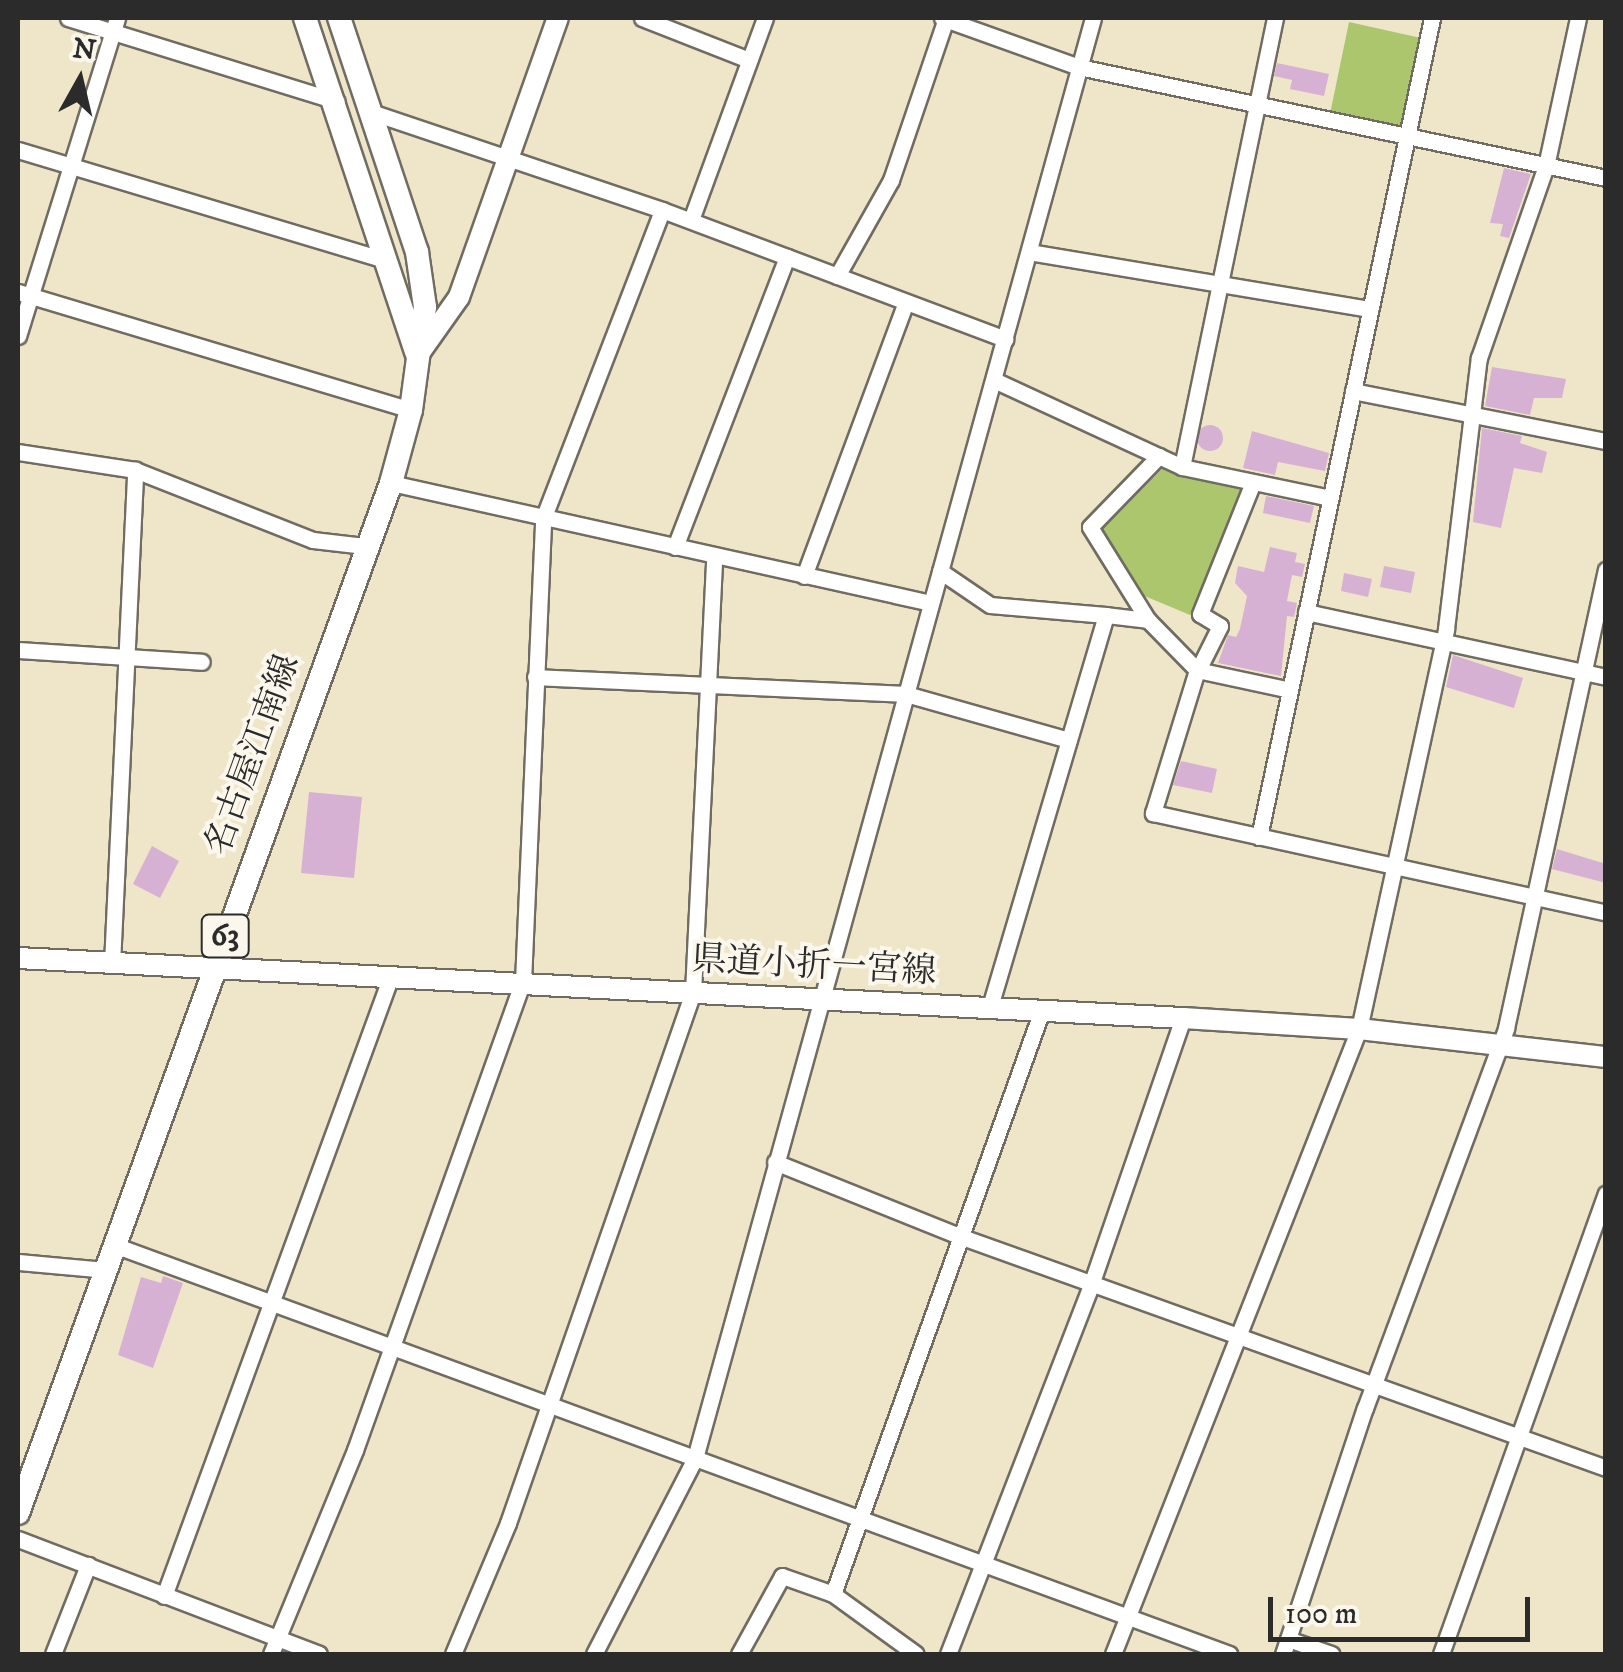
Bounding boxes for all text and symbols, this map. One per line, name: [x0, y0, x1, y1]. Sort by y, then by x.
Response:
north arrow: [30, 30, 130, 130]
text: N: [70, 31, 98, 69]
street label: 名古屋江南線: [197, 649, 309, 861]
road number: 63: [200, 909, 250, 963]
street label: 県道小折一宮線: [691, 939, 937, 993]
scale bar: [1273, 1577, 1536, 1639]
text: 100 m: [1285, 1596, 1357, 1633]

